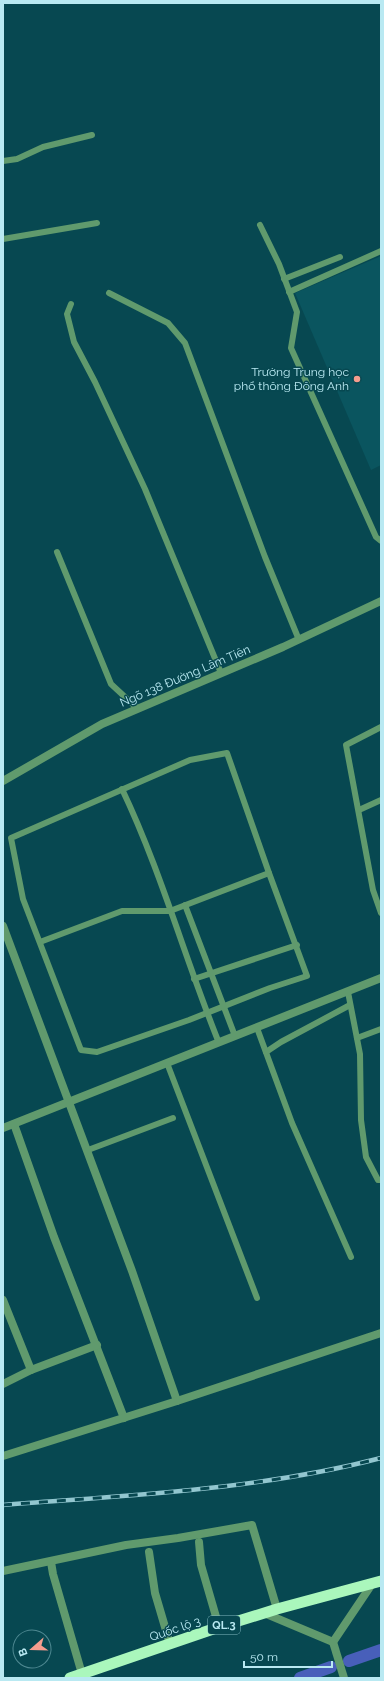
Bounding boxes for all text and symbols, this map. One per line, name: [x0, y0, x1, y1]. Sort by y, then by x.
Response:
place label: Trường Trung học phổ thông Đông Anh: [234, 365, 349, 393]
marker: Trường Trung học phổ thông Đông Anh: [352, 374, 362, 384]
street label: Ngõ 138 Đường Lâm Tiên: [118, 642, 252, 710]
street label: Quốc lộ 3: [148, 1614, 202, 1644]
road number: QL.3: [208, 1616, 240, 1634]
north arrow: [12, 1629, 52, 1669]
scale bar: [244, 1643, 332, 1669]
text: B: [16, 1646, 30, 1658]
text: 50 m: [250, 1650, 278, 1664]

